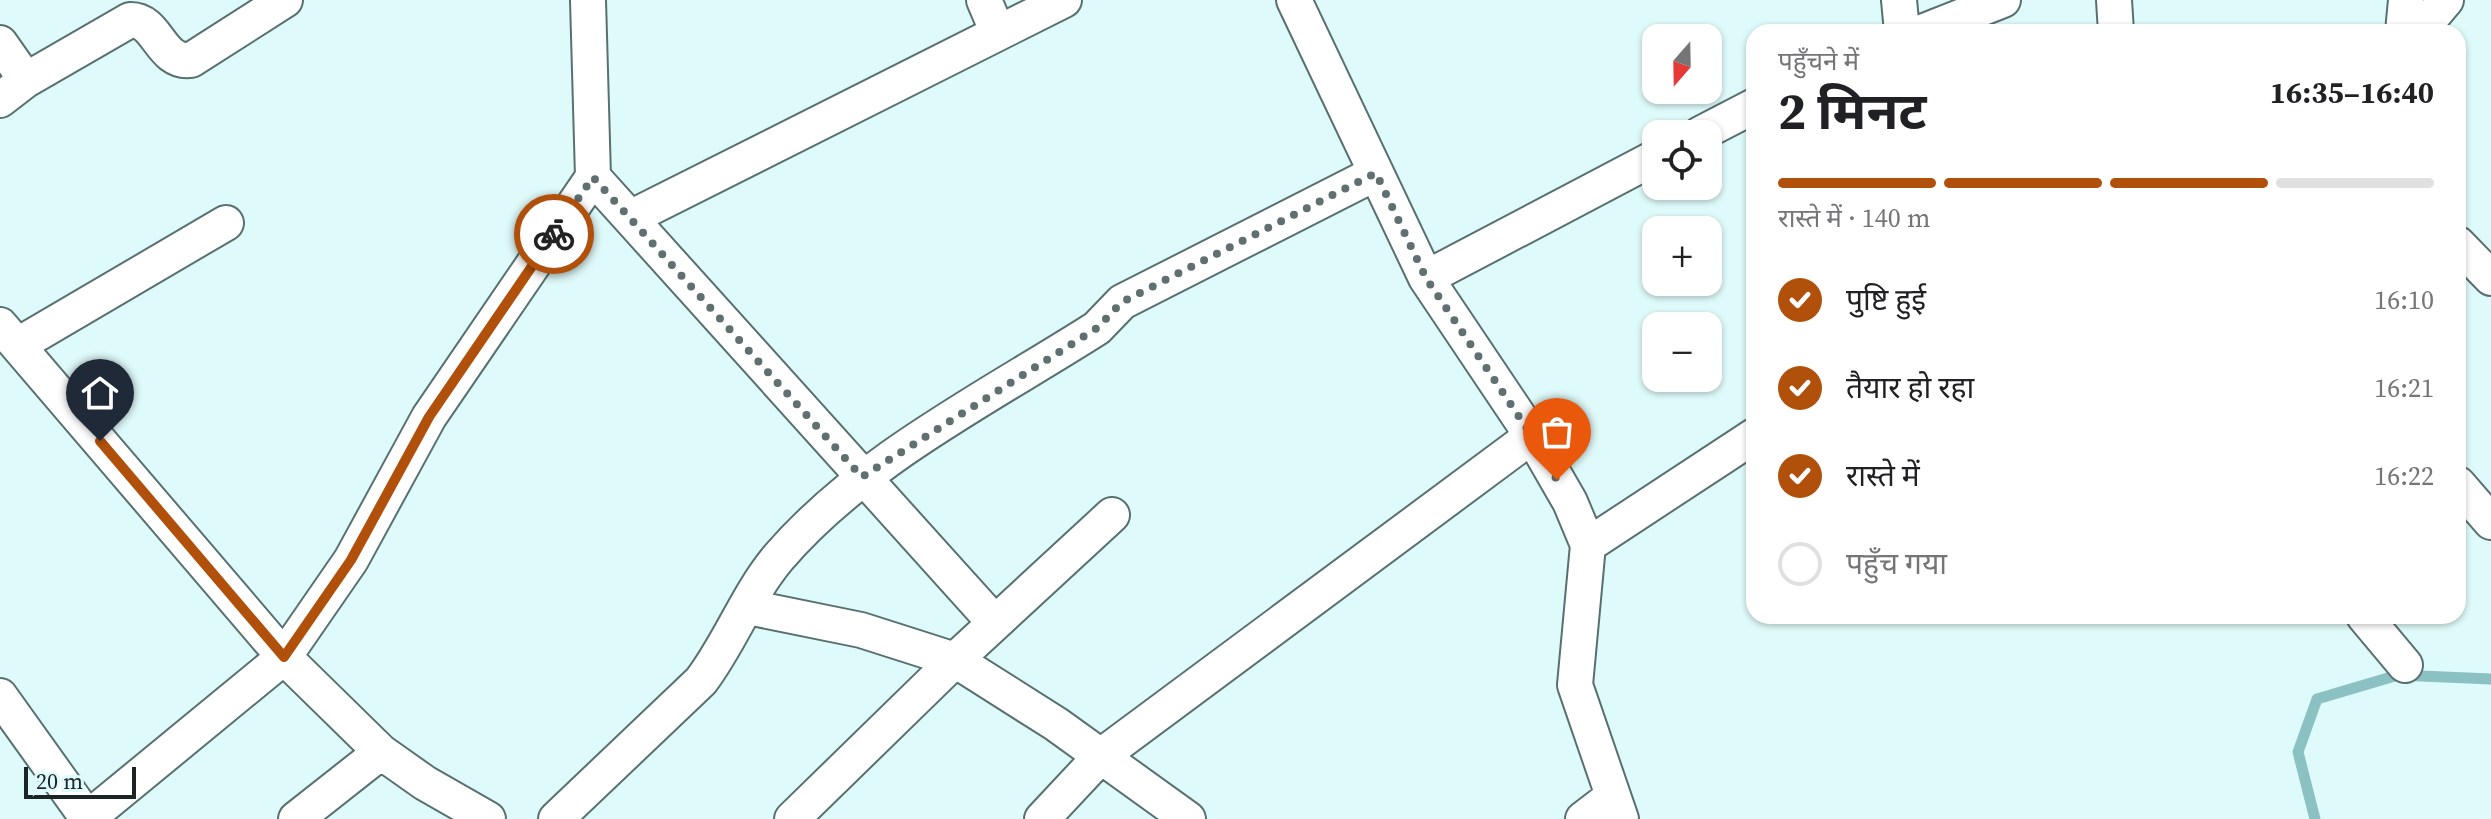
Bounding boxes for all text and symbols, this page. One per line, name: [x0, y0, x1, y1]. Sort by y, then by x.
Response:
north arrow: [1642, 24, 1722, 104]
map controls: [1642, 24, 1722, 392]
text: पहुँचने में: [1778, 43, 1859, 79]
text: 16:35–16:40: [2270, 72, 2434, 113]
text: 2 मिनट: [1778, 75, 1926, 146]
button: locate: [1642, 120, 1722, 200]
courier: [514, 194, 594, 274]
text: रास्ते में · 140 m: [1778, 200, 1930, 236]
icon: bike: [532, 212, 576, 256]
button: +: [1642, 216, 1722, 296]
icon: check: [1778, 278, 1822, 322]
text: पुष्टि हुई: [1846, 279, 1926, 320]
text: 16:10: [2374, 282, 2434, 318]
button: −: [1642, 312, 1722, 392]
pin: [66, 359, 134, 441]
icon: check: [1778, 366, 1822, 410]
text: तैयार हो रहा: [1846, 367, 1974, 408]
text: 16:21: [2374, 370, 2434, 406]
icon: home: [78, 371, 122, 415]
pin: [1523, 398, 1591, 480]
icon: bag: [1535, 410, 1579, 454]
icon: check: [1778, 454, 1822, 498]
text: रास्ते में: [1846, 455, 1920, 496]
text: 16:22: [2374, 458, 2434, 494]
text: पहुँच गया: [1846, 543, 1947, 584]
scale bar: [24, 763, 136, 799]
text: 20 m: [36, 766, 83, 796]

